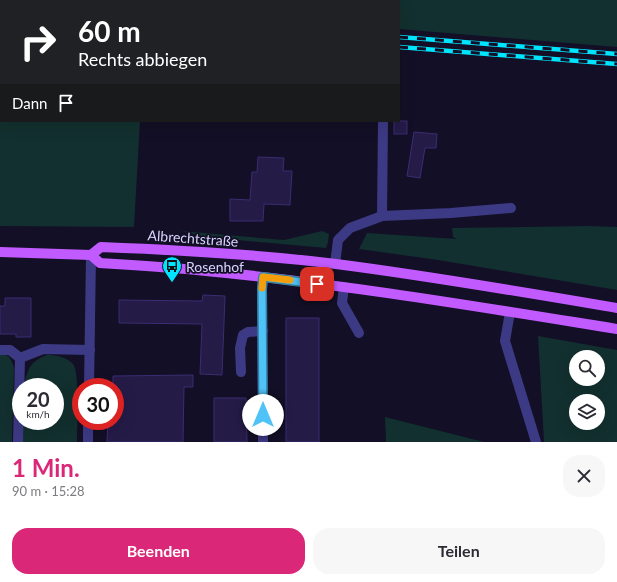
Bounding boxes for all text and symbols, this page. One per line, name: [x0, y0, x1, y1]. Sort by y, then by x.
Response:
text: 60 m: [78, 14, 141, 48]
icon: right: [12, 16, 64, 68]
text: Rechts abbiegen: [78, 48, 207, 70]
icon: arrive: [55, 92, 77, 114]
text: Dann: [12, 94, 47, 112]
street label: Albrechtstraße: [147, 226, 239, 250]
bus stop icon: Rosenhof: [161, 255, 183, 283]
place label: Rosenhof: [186, 258, 244, 275]
pin: [300, 267, 334, 301]
icon: arrive: [306, 273, 328, 295]
map controls: [569, 350, 605, 430]
button: search: [569, 350, 605, 386]
speed limit sign: 30: [72, 378, 124, 430]
text: 20: [26, 387, 50, 411]
position arrow: [242, 394, 284, 436]
button: layers: [569, 394, 605, 430]
text: km/h: [26, 408, 50, 420]
text: 1 Min.: [12, 453, 80, 482]
button: close: [563, 455, 605, 497]
text: 90 m · 15:28: [12, 483, 85, 499]
button: Beenden: [12, 528, 305, 574]
button: Teilen: [313, 528, 605, 574]

